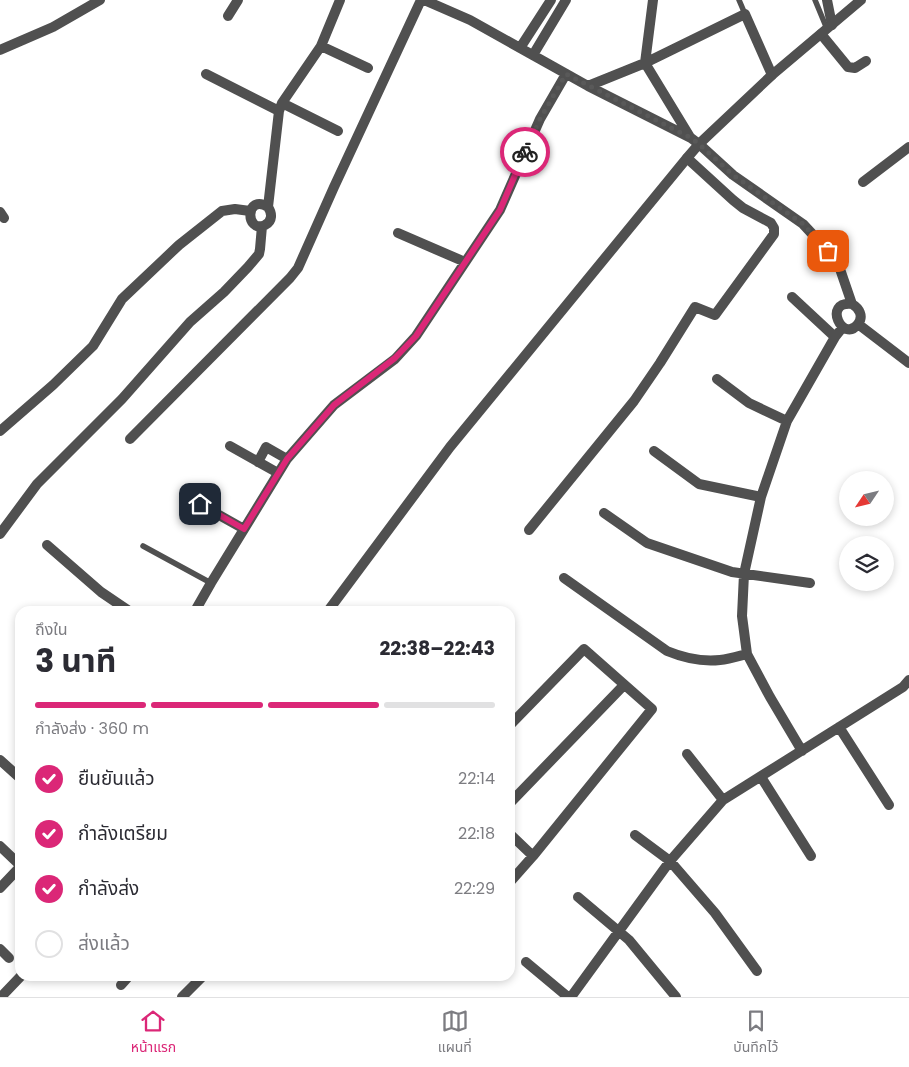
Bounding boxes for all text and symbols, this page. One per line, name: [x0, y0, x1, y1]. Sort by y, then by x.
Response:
courier: [500, 127, 550, 177]
icon: bike: [511, 138, 539, 166]
pin: [807, 230, 849, 272]
icon: bag: [814, 237, 842, 265]
north arrow: [839, 471, 894, 526]
map controls: [839, 471, 894, 591]
pin: [179, 483, 221, 525]
icon: home: [186, 490, 214, 518]
button: layers: [839, 536, 894, 591]
text: ถึงใน: [35, 618, 68, 641]
text: 22:38–22:43: [379, 635, 495, 662]
text: 3 นาที: [35, 638, 116, 683]
text: กำลังส่ง · 360 m: [35, 717, 149, 740]
icon: check: [35, 765, 63, 793]
text: ยืนยันแล้ว: [78, 765, 155, 792]
text: 22:14: [458, 767, 495, 790]
icon: check: [35, 820, 63, 848]
text: กำลังเตรียม: [78, 820, 168, 847]
text: 22:18: [458, 822, 495, 845]
icon: check: [35, 875, 63, 903]
text: กำลังส่ง: [78, 875, 139, 902]
text: 22:29: [454, 877, 495, 900]
text: ส่งแล้ว: [78, 930, 130, 957]
tab: หน้าแรก: [131, 1007, 176, 1058]
tab: แผนที่: [438, 1007, 472, 1058]
tab: บันทึกไว้: [733, 1007, 778, 1058]

